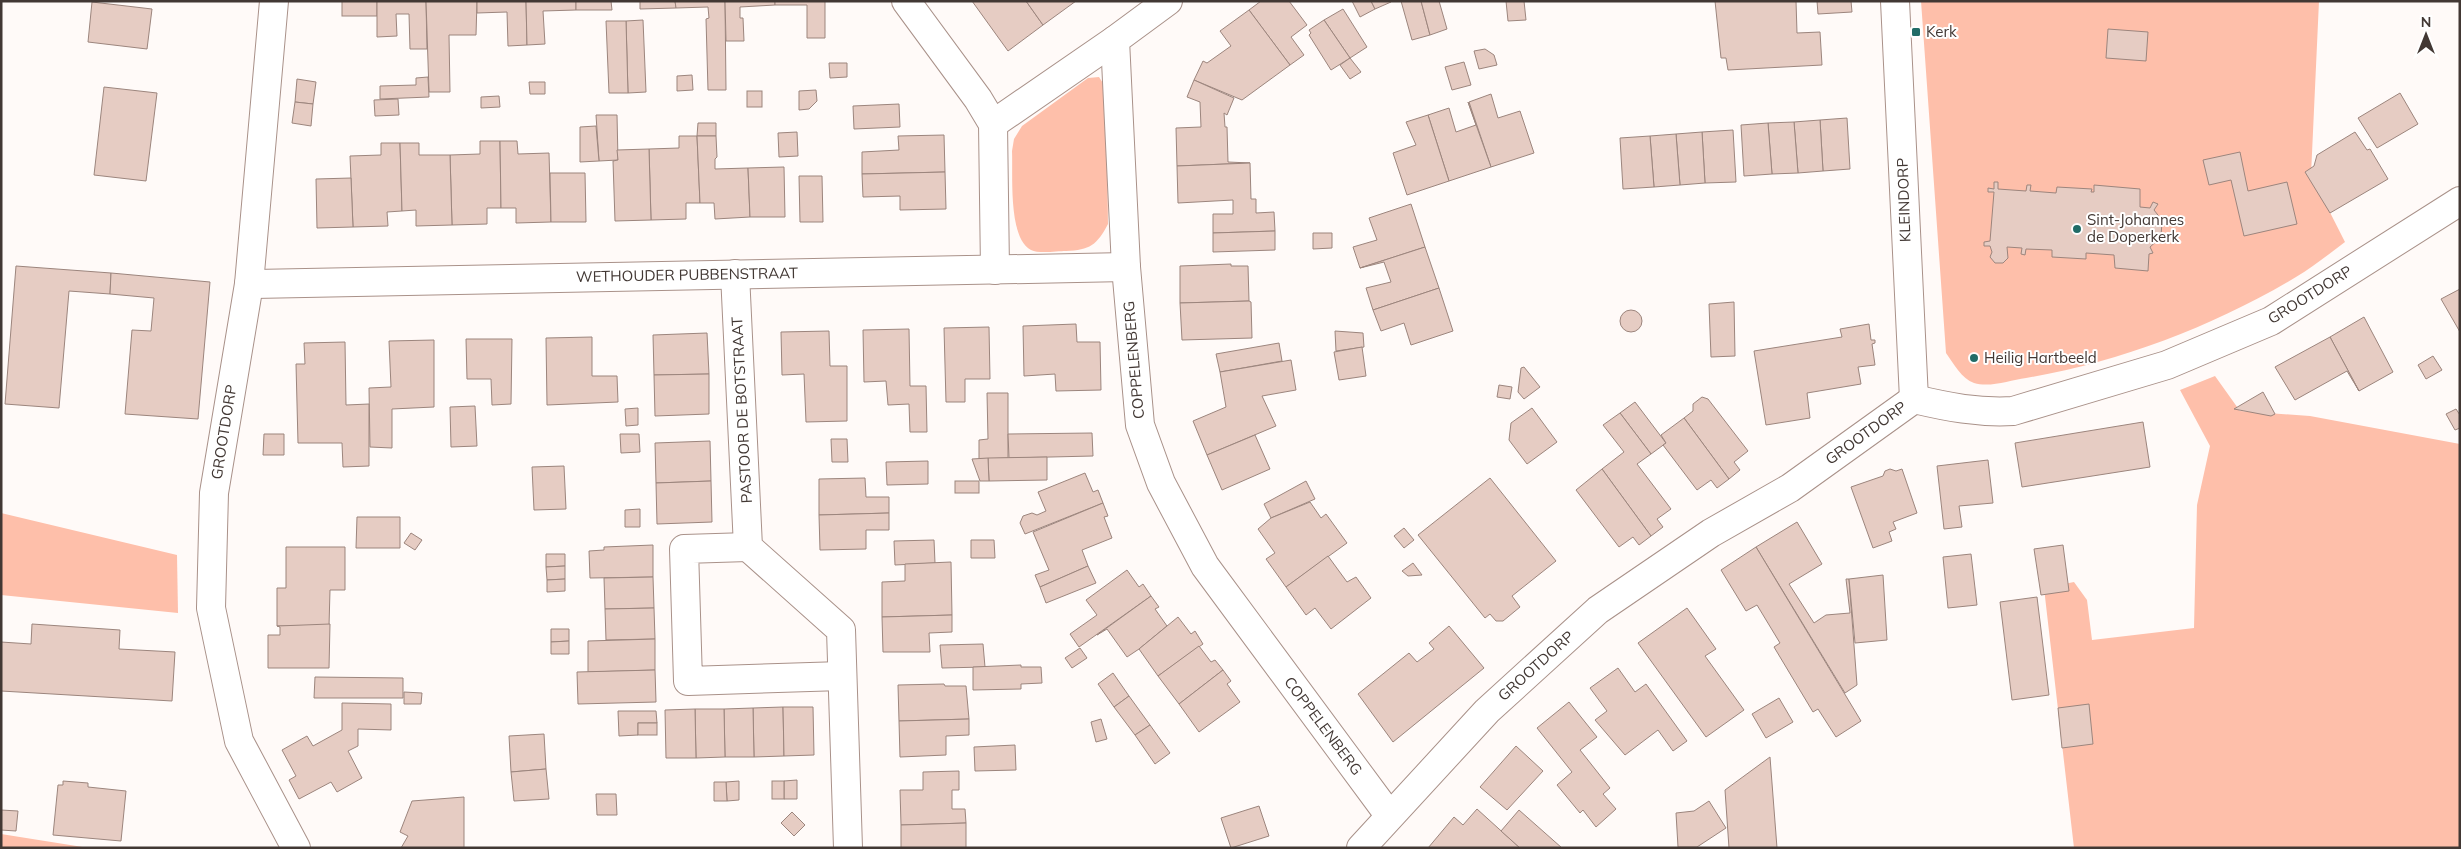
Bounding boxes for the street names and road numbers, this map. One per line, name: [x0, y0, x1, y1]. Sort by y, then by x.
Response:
street label: KLEINDORP: [1893, 157, 1914, 243]
street label: GROOTDORP: [2264, 261, 2356, 328]
street label: WETHOUDER PUBBENSTRAAT: [576, 263, 798, 286]
street label: COPPELENBERG: [1119, 300, 1148, 420]
street label: PASTOOR DE BOTSTRAAT: [727, 316, 756, 504]
street label: GROOTDORP: [207, 383, 240, 481]
street label: GROOTDORP: [1821, 397, 1910, 468]
street label: GROOTDORP: [1494, 626, 1578, 705]
street label: COPPELENBERG: [1280, 673, 1367, 779]

